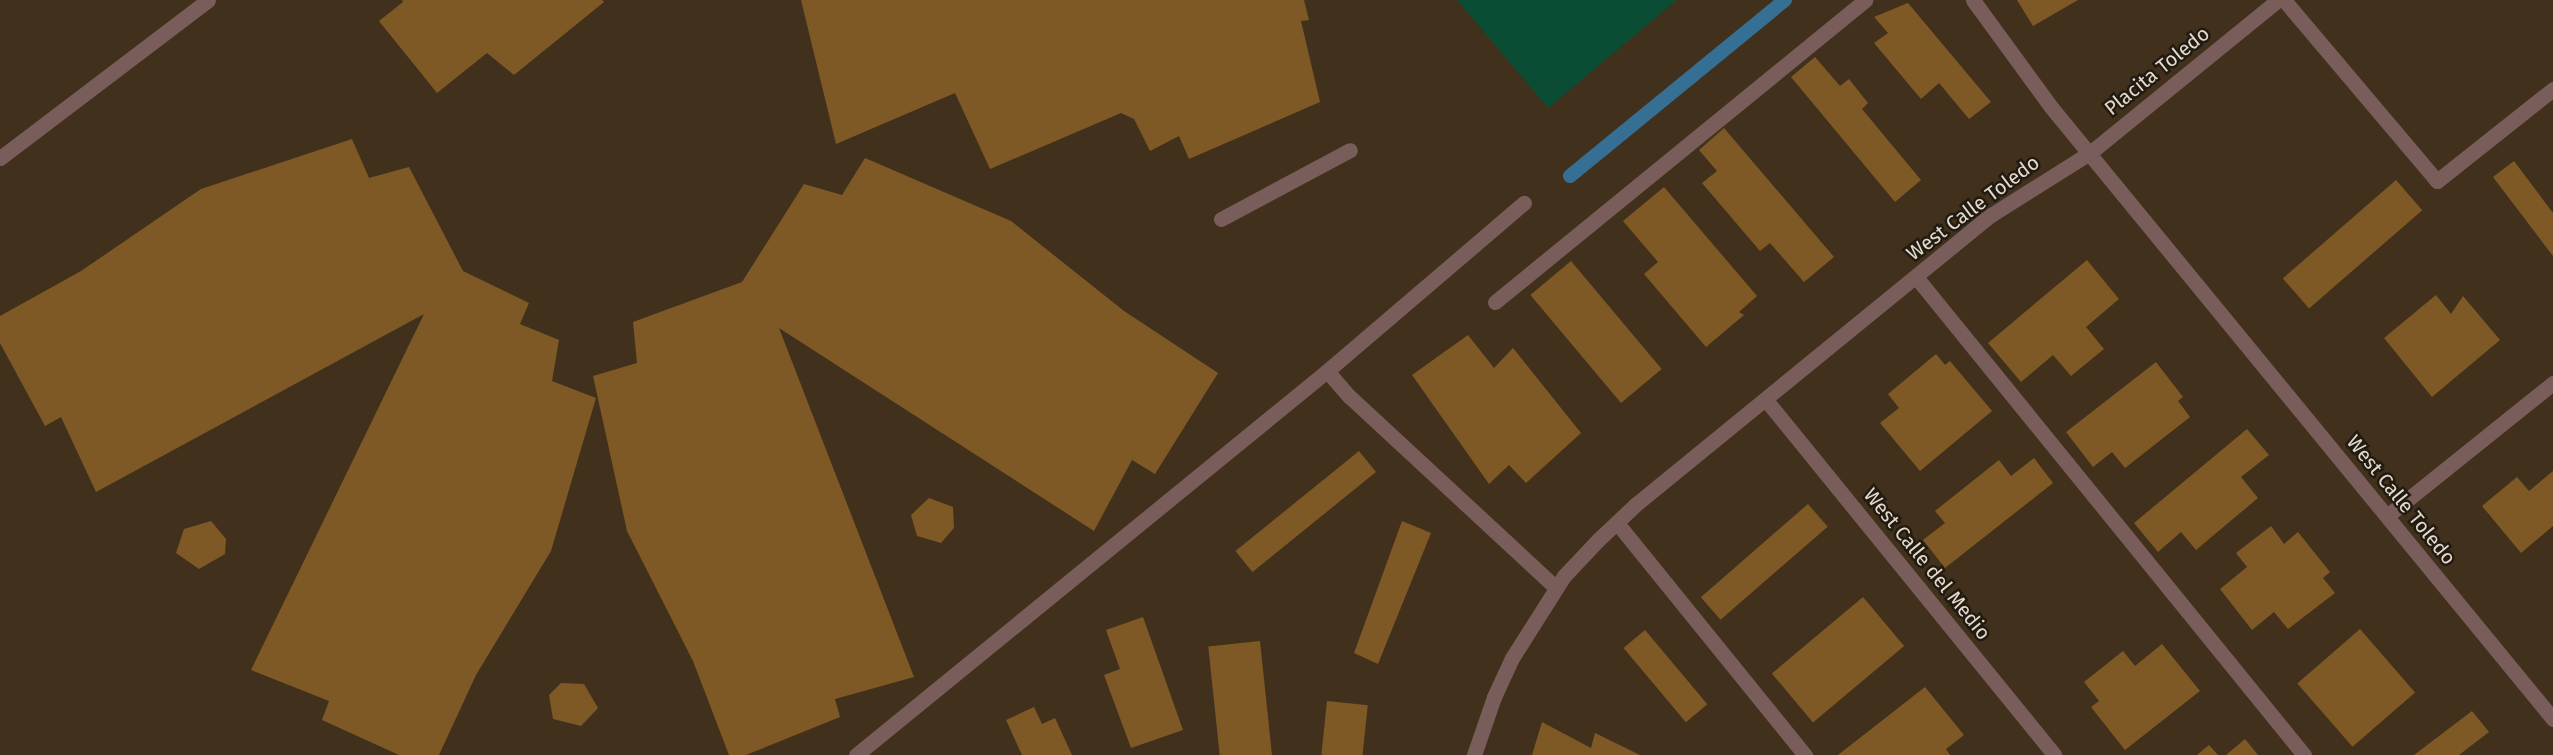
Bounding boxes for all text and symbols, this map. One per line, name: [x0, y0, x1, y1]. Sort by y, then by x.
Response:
street label: Placita Toledo: [2100, 21, 2214, 121]
street label: West Calle Toledo: [1902, 150, 2044, 266]
street label: West Calle Toledo: [2341, 430, 2461, 570]
street label: West Calle del Medio: [1858, 483, 1996, 645]

